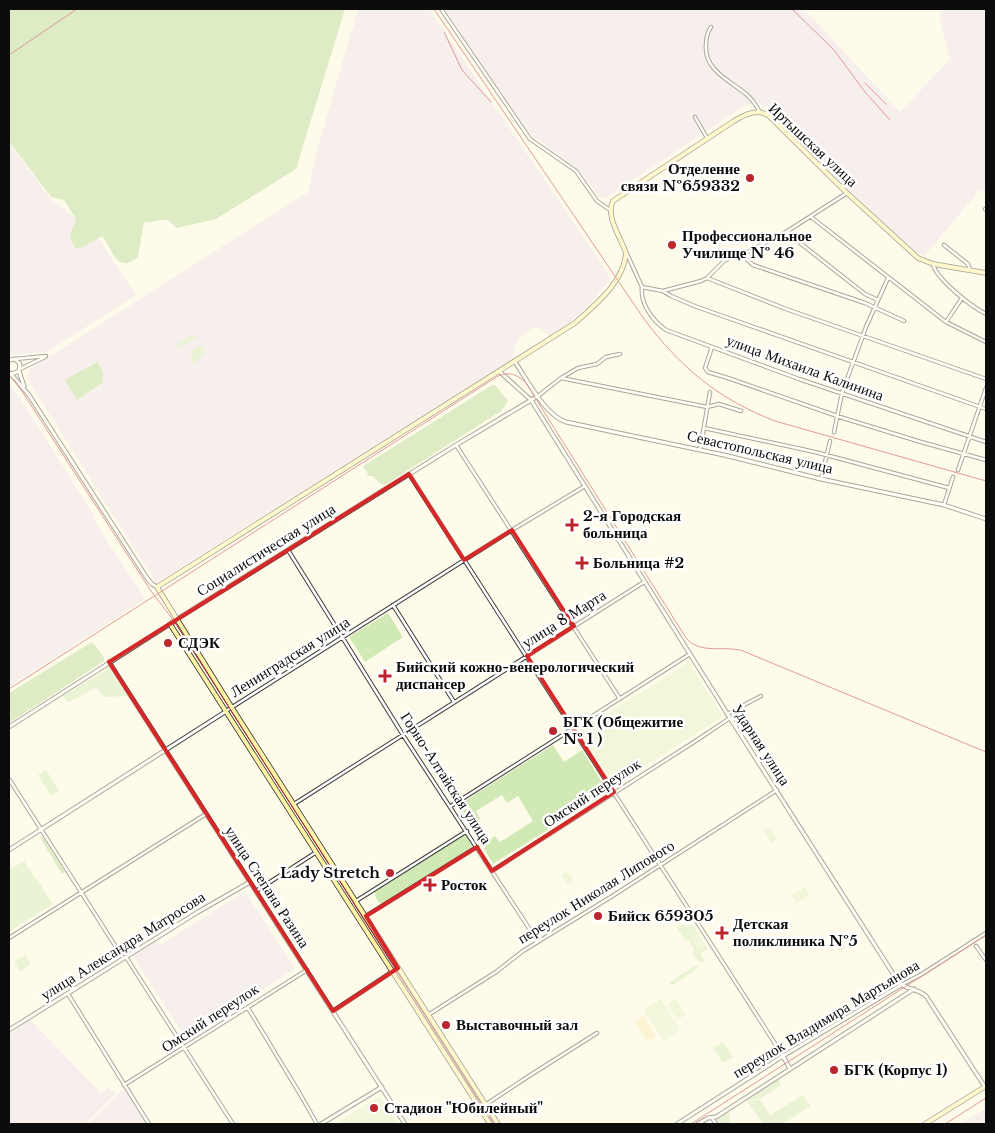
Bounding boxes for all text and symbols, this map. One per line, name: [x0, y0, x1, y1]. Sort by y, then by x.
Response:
street label: Иртышская улица: [765, 98, 862, 191]
place label: Отделение связи №659332: [621, 159, 740, 195]
marker: Отделение связи №659332: [744, 172, 756, 184]
place label: Профессиональное Училище № 46: [682, 226, 812, 262]
marker: Профессиональное Училище № 46: [666, 239, 678, 251]
street label: улица Михаила Калинина: [724, 330, 887, 405]
street label: Севастопольская улица: [685, 425, 835, 478]
street label: Социалистическая улица: [193, 499, 339, 600]
place label: 2-я Городская больница: [583, 506, 681, 542]
marker: 2-я Городская больница: [565, 518, 579, 532]
place label: Больница #2: [593, 553, 685, 572]
marker: Больница #2: [575, 556, 589, 570]
street label: улица 8 Марта: [518, 585, 610, 652]
street label: Ленинградская улица: [226, 612, 353, 701]
place label: СДЭК: [178, 633, 220, 652]
marker: СДЭК: [162, 637, 174, 649]
place label: Бийский кожно-венерологический диспансер: [396, 657, 635, 693]
marker: Бийский кожно-венерологический диспансер: [378, 669, 392, 683]
street label: Ударная улица: [728, 700, 795, 789]
street label: Горно-Алтайская улица: [397, 708, 496, 847]
place label: БГК (Общежитие № 1 ): [563, 712, 683, 748]
marker: БГК (Общежитие № 1 ): [547, 725, 559, 737]
street label: Омский переулок: [539, 754, 645, 831]
street label: улица Степана Разина: [221, 822, 314, 952]
street label: переулок Николая Липового: [514, 835, 678, 948]
place label: Lady Stretch: [280, 863, 380, 882]
marker: Lady Stretch: [384, 867, 396, 879]
place label: Росток: [441, 875, 488, 894]
marker: Росток: [423, 878, 437, 892]
street label: улица Александра Матросова: [37, 887, 209, 1004]
place label: Бийск 659305: [608, 906, 714, 925]
marker: Бийск 659305: [592, 910, 604, 922]
place label: Детская поликлиника №5: [733, 914, 858, 950]
marker: Детская поликлиника №5: [715, 926, 729, 940]
street label: переулок Владимира Мартьянова: [729, 955, 923, 1082]
street label: Омский переулок: [157, 979, 263, 1056]
place label: Выставочный зал: [456, 1015, 579, 1034]
marker: Выставочный зал: [440, 1019, 452, 1031]
place label: БГК (Корпус 1): [844, 1060, 947, 1079]
marker: БГК (Корпус 1): [828, 1064, 840, 1076]
place label: Стадион "Юбилейный": [384, 1098, 543, 1117]
marker: Стадион "Юбилейный": [368, 1102, 380, 1114]

